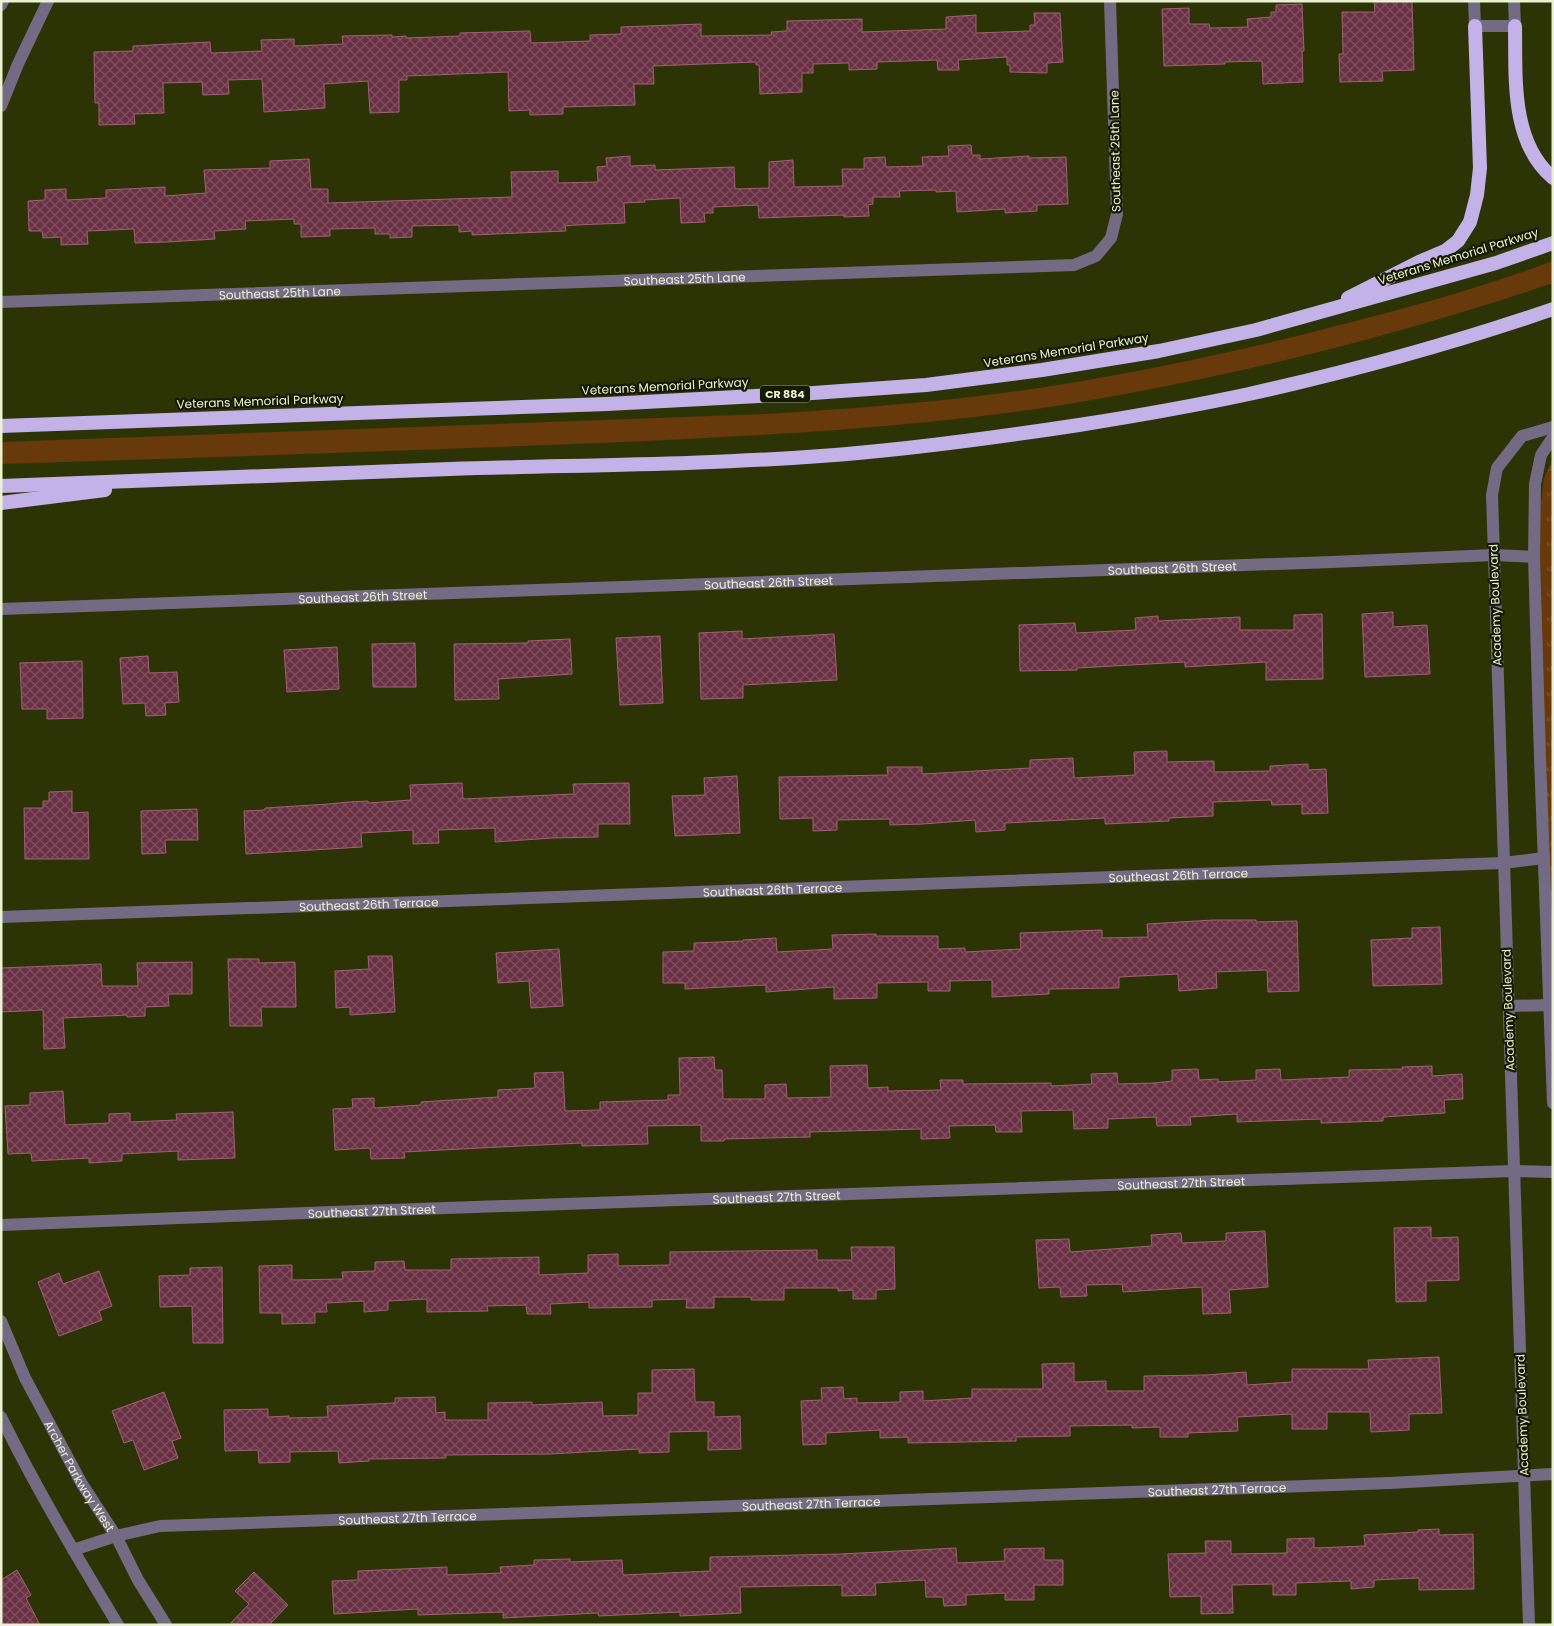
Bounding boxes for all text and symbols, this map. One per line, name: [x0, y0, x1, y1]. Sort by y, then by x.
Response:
street label: Southeast 25th Lane: [1105, 90, 1125, 212]
street label: Veterans Memorial Parkway: [1376, 223, 1541, 289]
street label: Southeast 25th Lane: [623, 268, 746, 289]
street label: Southeast 25th Lane: [219, 282, 341, 303]
street label: Veterans Memorial Parkway: [982, 329, 1150, 371]
street label: Veterans Memorial Parkway: [581, 373, 749, 399]
road number: CR 884: [760, 386, 810, 402]
street label: Veterans Memorial Parkway: [176, 390, 344, 412]
street label: Academy Boulevard: [1484, 544, 1506, 666]
street label: Southeast 26th Street: [1108, 557, 1237, 578]
street label: Southeast 26th Street: [704, 571, 833, 593]
street label: Southeast 26th Street: [298, 585, 427, 607]
street label: Southeast 26th Terrace: [1108, 864, 1248, 886]
street label: Southeast 26th Terrace: [702, 878, 843, 900]
street label: Southeast 26th Terrace: [299, 893, 439, 915]
street label: Academy Boulevard: [1497, 949, 1519, 1071]
street label: Southeast 27th Street: [1117, 1172, 1245, 1193]
street label: Southeast 27th Street: [712, 1186, 841, 1207]
street label: Southeast 27th Street: [308, 1200, 436, 1221]
street label: Academy Boulevard: [1511, 1354, 1533, 1476]
street label: Archer Parkway West: [41, 1417, 119, 1535]
street label: Southeast 27th Terrace: [1148, 1478, 1286, 1500]
street label: Southeast 27th Terrace: [742, 1492, 881, 1514]
street label: Southeast 27th Terrace: [338, 1506, 477, 1528]

